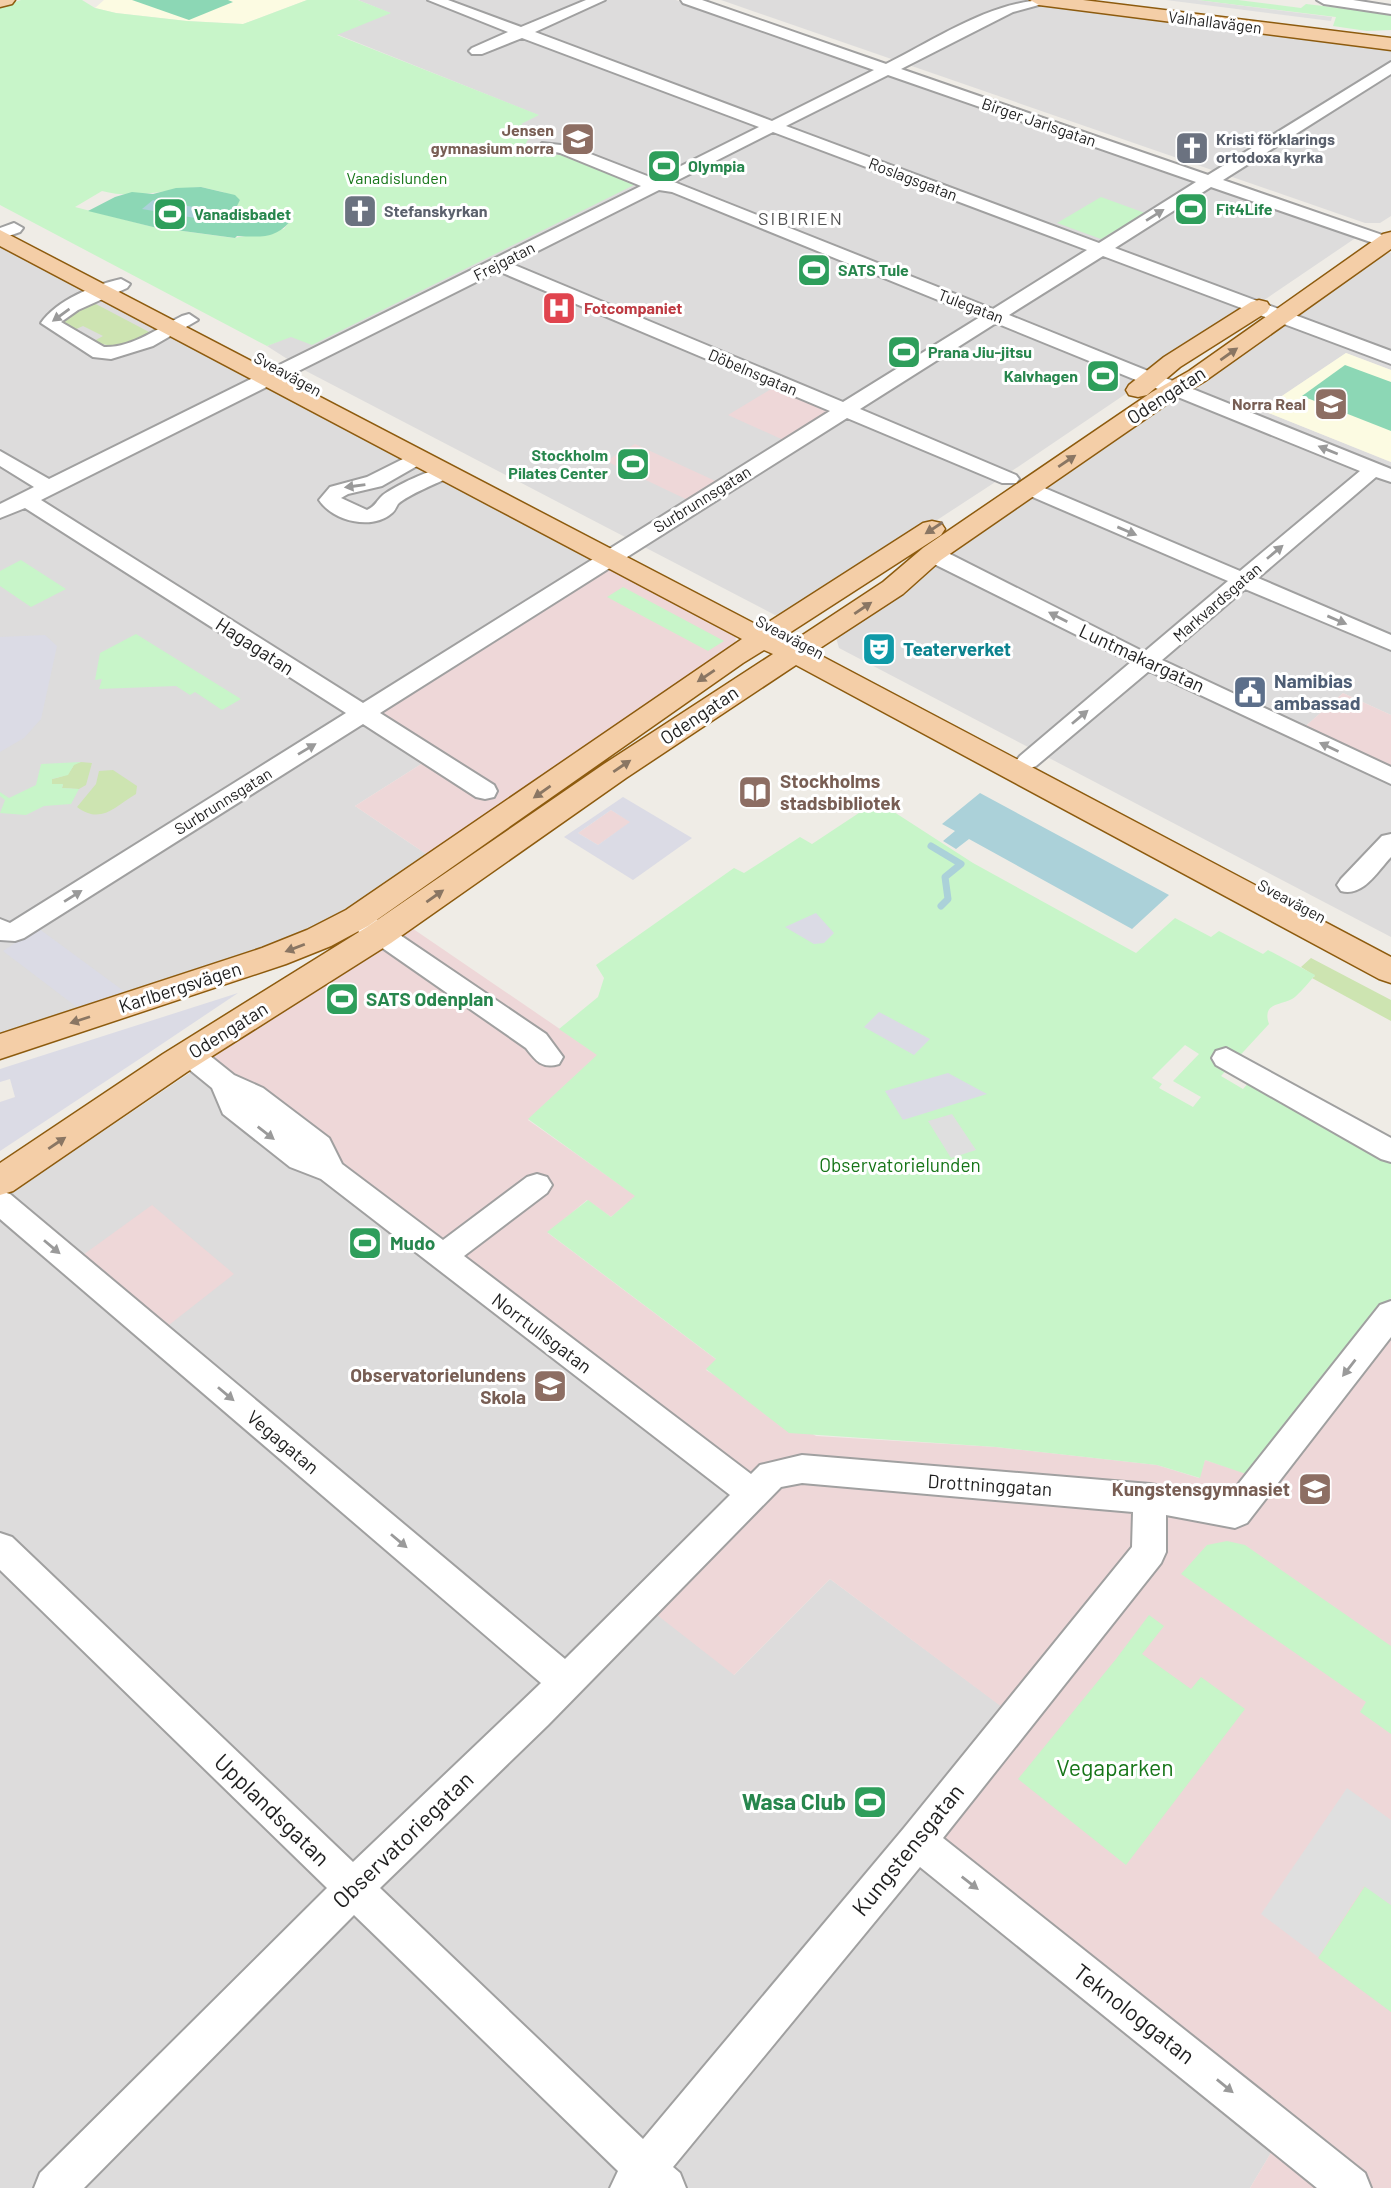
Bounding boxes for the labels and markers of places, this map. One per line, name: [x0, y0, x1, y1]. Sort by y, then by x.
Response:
place label: Jensen gymnasium norra: [431, 120, 554, 157]
school or university icon: Jensen gymnasium norra: [559, 120, 597, 158]
church icon: Kristi förklarings ortodoxa kyrka: [1173, 129, 1211, 167]
place label: Kristi förklarings ortodoxa kyrka: [1216, 129, 1335, 166]
sports icon: Olympia: [645, 147, 683, 185]
place label: Olympia: [688, 156, 745, 175]
sports icon: Fit4Life: [1172, 190, 1210, 228]
church icon: Stefanskyrkan: [341, 192, 379, 230]
sports icon: Vanadisbadet: [151, 195, 189, 233]
place label: Fit4Life: [1216, 199, 1273, 218]
place label: Stefanskyrkan: [384, 201, 487, 220]
place label: Vanadisbadet: [194, 204, 291, 223]
sports icon: SATS Tule: [795, 251, 833, 289]
place label: SATS Tule: [838, 260, 909, 279]
hospital icon: Fotcompaniet: [540, 289, 578, 327]
place label: Fotcompaniet: [584, 298, 682, 317]
sports icon: Prana Jiu-jitsu: [885, 333, 923, 371]
place label: Prana Jiu-jitsu: [928, 342, 1032, 361]
sports icon: Kalvhagen: [1084, 357, 1122, 395]
place label: Kalvhagen: [1004, 366, 1078, 385]
school or university icon: Norra Real: [1312, 385, 1350, 423]
place label: Norra Real: [1232, 394, 1306, 413]
place label: Stockholm Pilates Center: [508, 445, 608, 482]
sports icon: Stockholm Pilates Center: [614, 445, 652, 483]
theatre icon: Teaterverket: [860, 630, 898, 668]
place label: Teaterverket: [903, 637, 1011, 660]
place label: Namibias ambassad: [1274, 669, 1360, 714]
public building icon: Namibias ambassad: [1231, 673, 1269, 711]
place label: Stockholms stadsbibliotek: [780, 769, 901, 814]
library icon: Stockholms stadsbibliotek: [736, 773, 774, 811]
sports icon: SATS Odenplan: [323, 980, 361, 1018]
place label: SATS Odenplan: [366, 987, 494, 1010]
sports icon: Mudo: [346, 1224, 384, 1262]
place label: Mudo: [390, 1231, 435, 1254]
place label: Observatorielundens Skola: [350, 1363, 526, 1408]
school or university icon: Observatorielundens Skola: [531, 1367, 569, 1405]
school or university icon: Kungstensgymnasiet: [1296, 1470, 1334, 1508]
place label: Kungstensgymnasiet: [1112, 1477, 1290, 1500]
sports icon: Wasa Club: [851, 1783, 889, 1821]
place label: Wasa Club: [742, 1787, 846, 1815]

